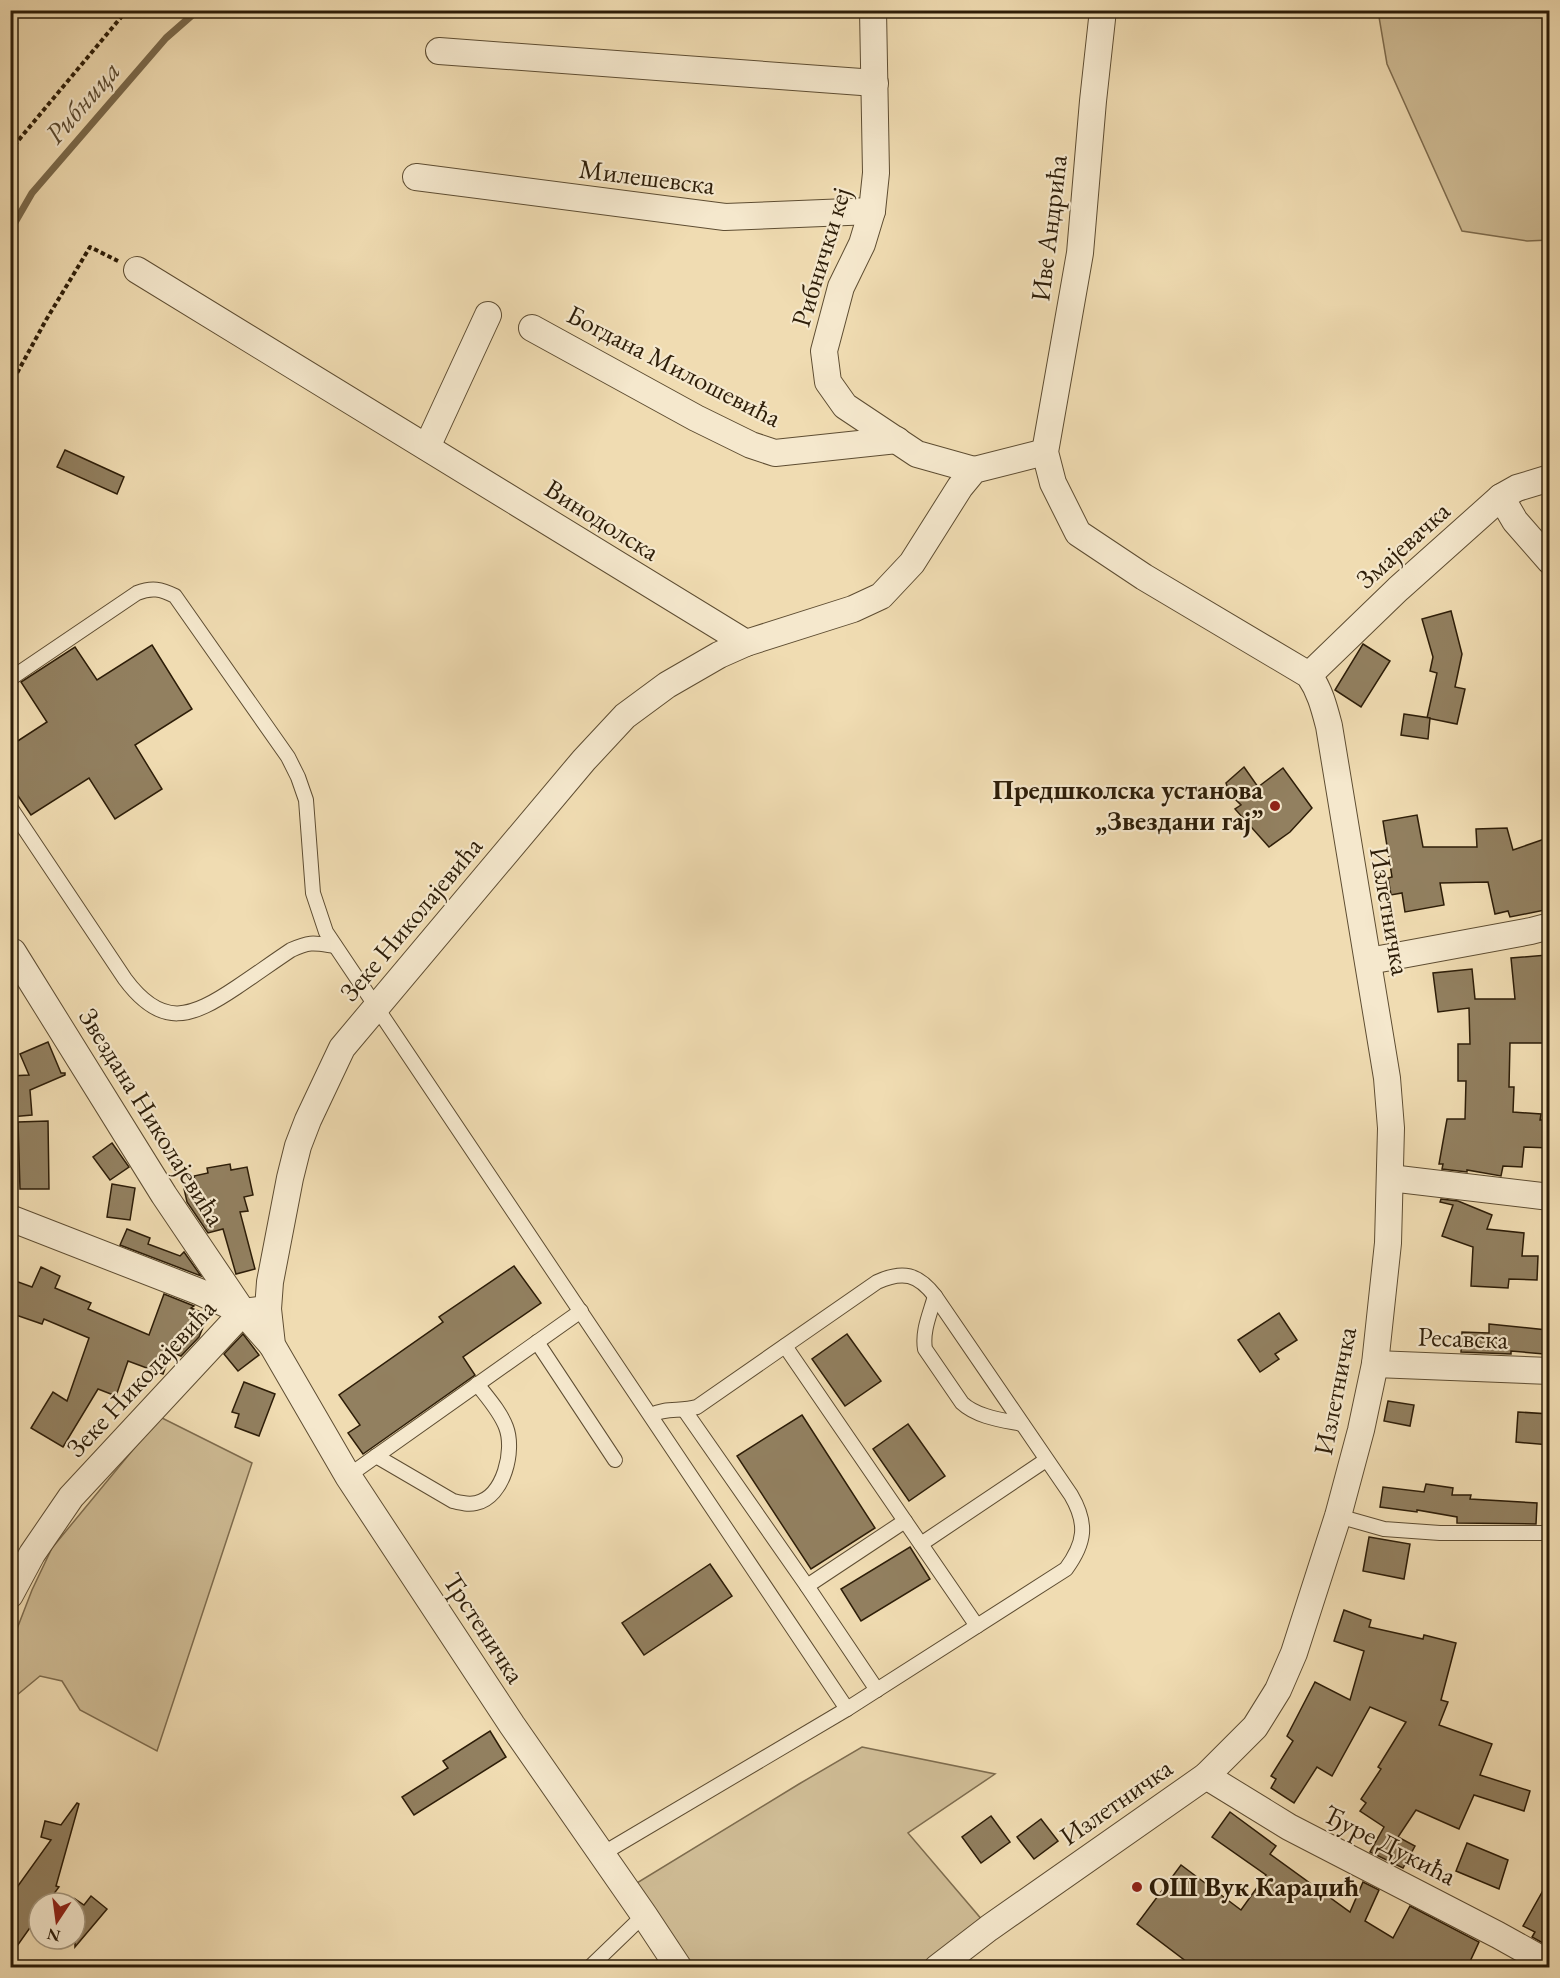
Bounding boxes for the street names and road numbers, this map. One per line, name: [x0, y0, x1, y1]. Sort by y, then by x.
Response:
street label: Милешевска: [577, 151, 717, 202]
street label: Иве Андрића: [1022, 153, 1075, 303]
street label: Рибнички кеј: [783, 183, 858, 331]
street label: Богдана Милошевића: [561, 296, 788, 435]
street label: Винодолска: [538, 471, 666, 569]
street label: Змајевачка: [1348, 493, 1457, 596]
street label: Зеке Николајевића: [332, 829, 490, 1008]
street label: Излетничка: [1362, 844, 1419, 978]
street label: Звездана Николајевића: [71, 1001, 234, 1233]
street label: Зеке Николајевића: [58, 1291, 223, 1464]
street label: Ресавска: [1417, 1318, 1509, 1357]
street label: Излетничка: [1305, 1324, 1364, 1458]
street label: Трстеничка: [436, 1565, 533, 1690]
street label: Излетничка: [1052, 1750, 1179, 1853]
street label: Ђуре Дукића: [1318, 1796, 1463, 1893]

